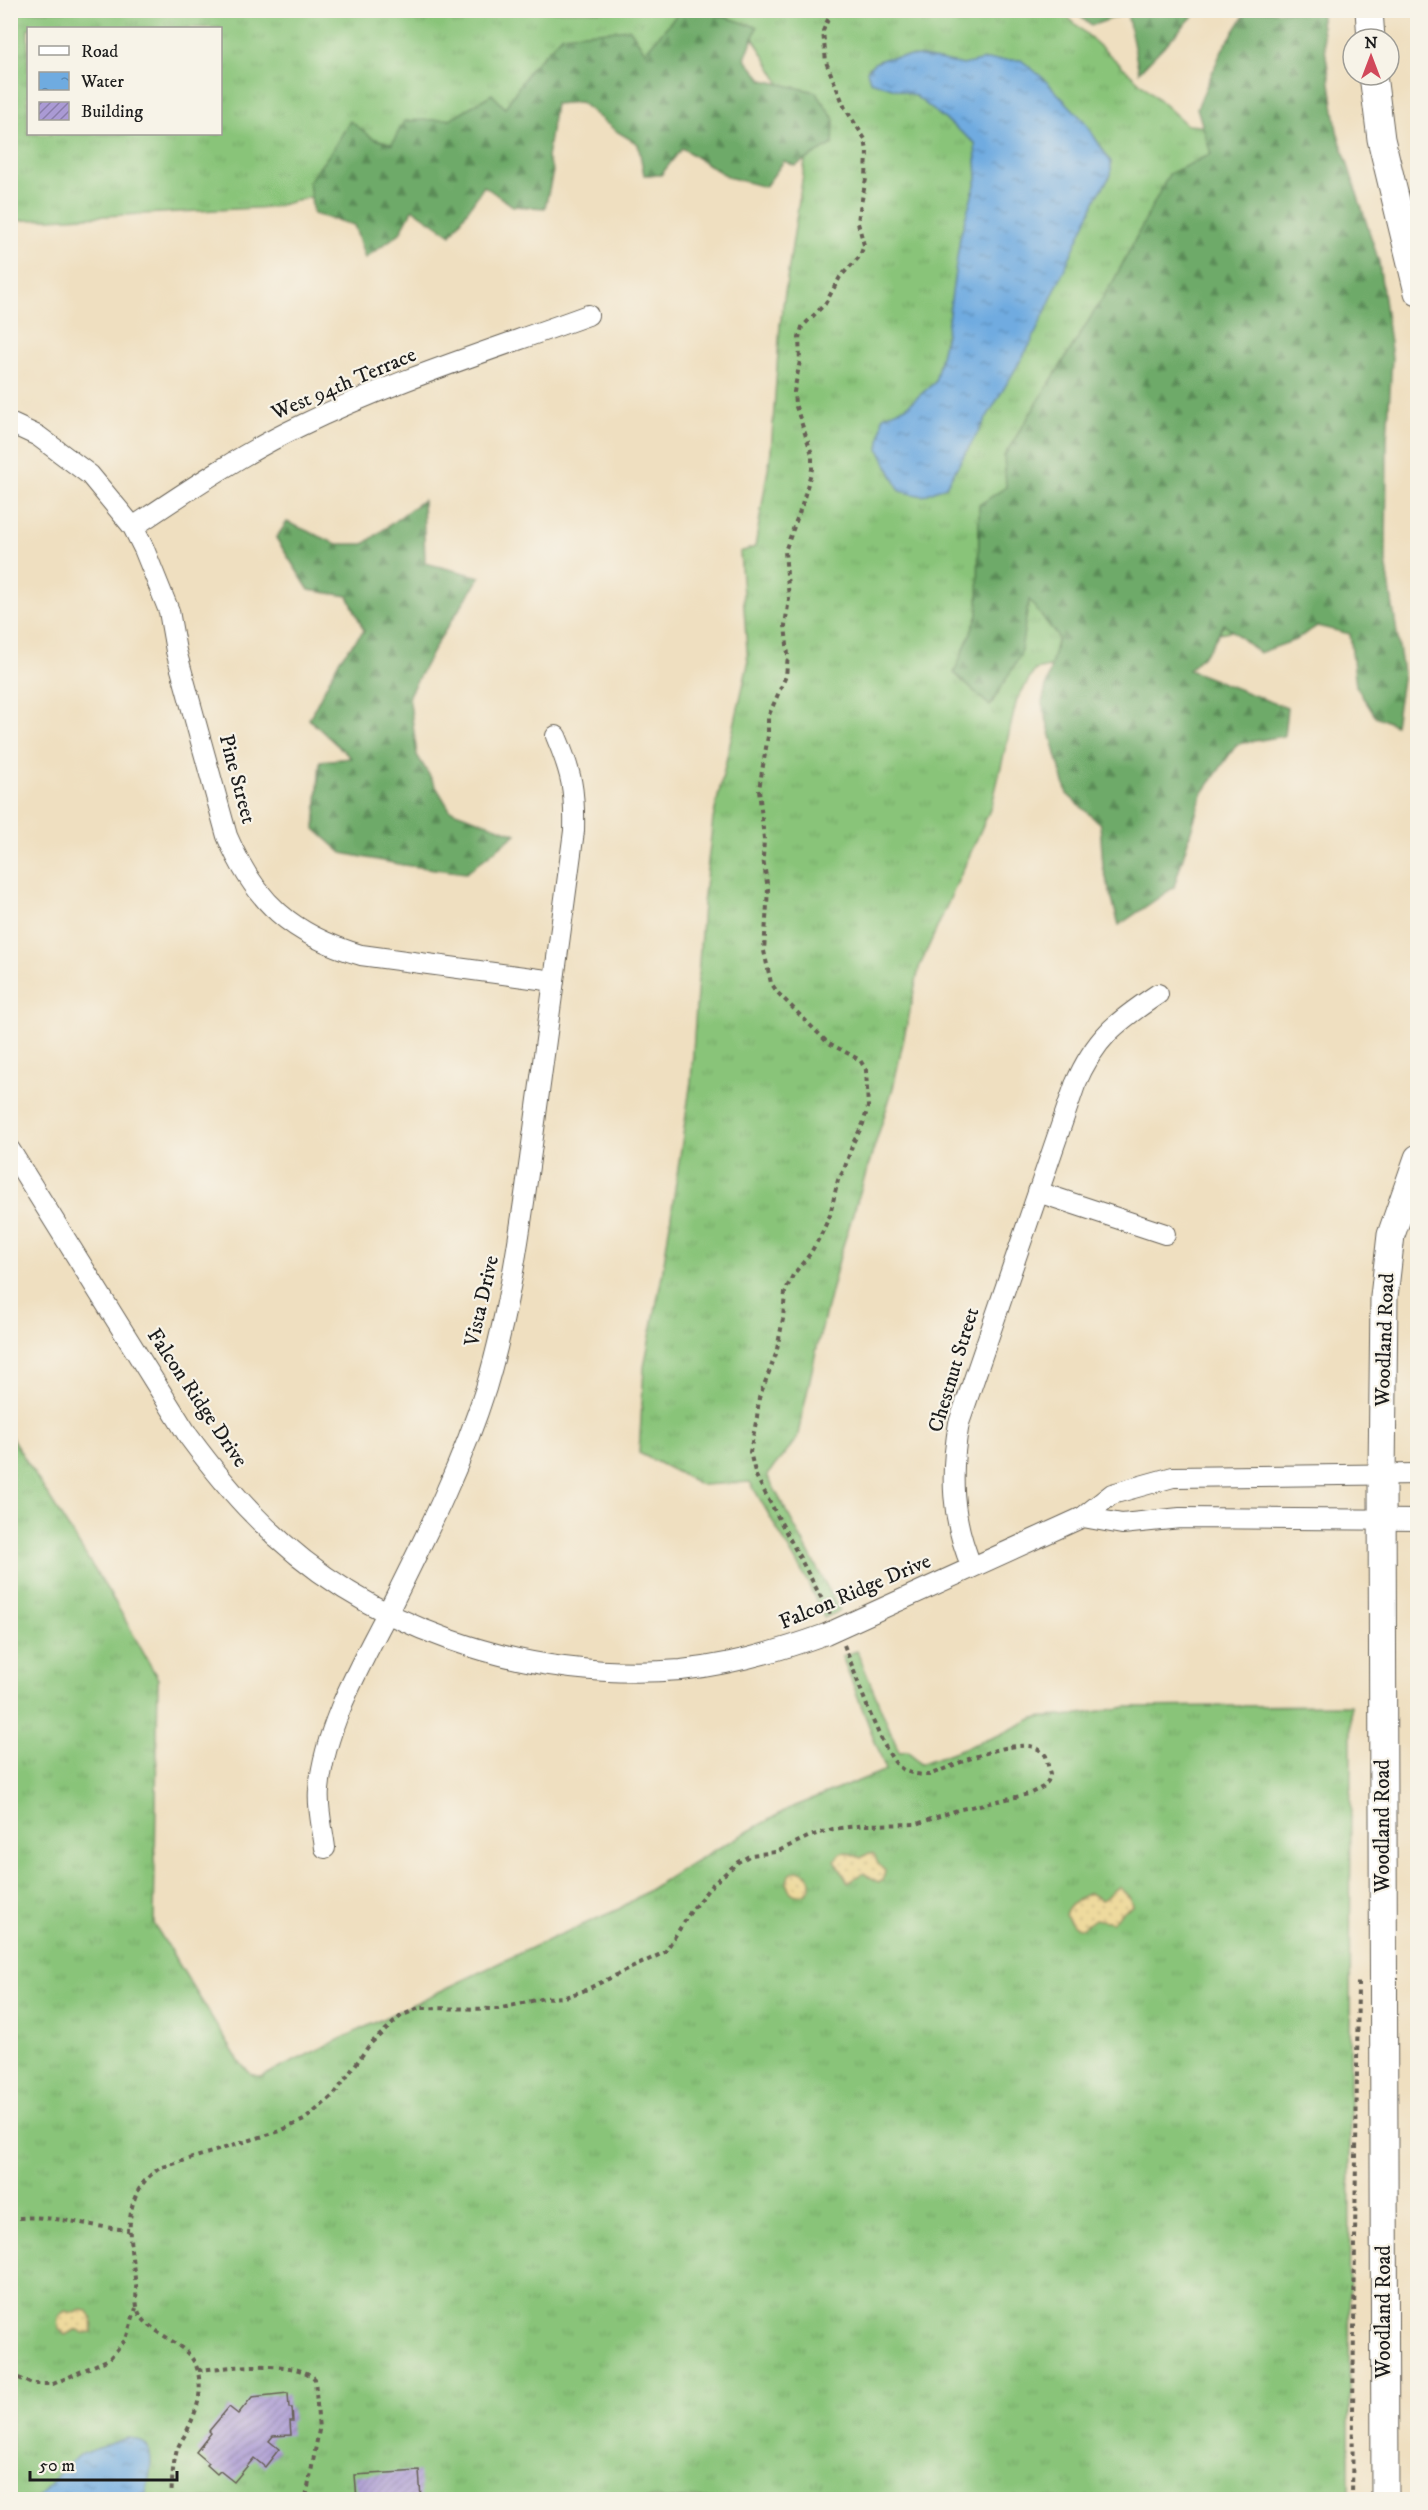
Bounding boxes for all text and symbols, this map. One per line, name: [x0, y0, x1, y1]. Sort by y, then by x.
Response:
legend: [27, 27, 222, 135]
north arrow: [1341, 27, 1401, 87]
text: N: [1364, 33, 1378, 53]
text: Road: [81, 41, 118, 63]
text: Water: [80, 71, 124, 93]
text: Building: [81, 101, 143, 123]
street label: West 94th Terrace: [267, 342, 421, 427]
street label: Pine Street: [213, 732, 261, 827]
street label: Vista Drive: [459, 1253, 505, 1350]
street label: Woodland Road: [1370, 1272, 1400, 1408]
street label: Chestnut Street: [923, 1304, 985, 1436]
street label: Falcon Ridge Drive: [141, 1324, 253, 1473]
street label: Falcon Ridge Drive: [775, 1548, 935, 1636]
street label: Woodland Road: [1370, 1759, 1396, 1894]
street label: Woodland Road: [1371, 2245, 1397, 2380]
scale bar: [30, 2444, 177, 2482]
text: 50 m: [39, 2455, 75, 2477]

